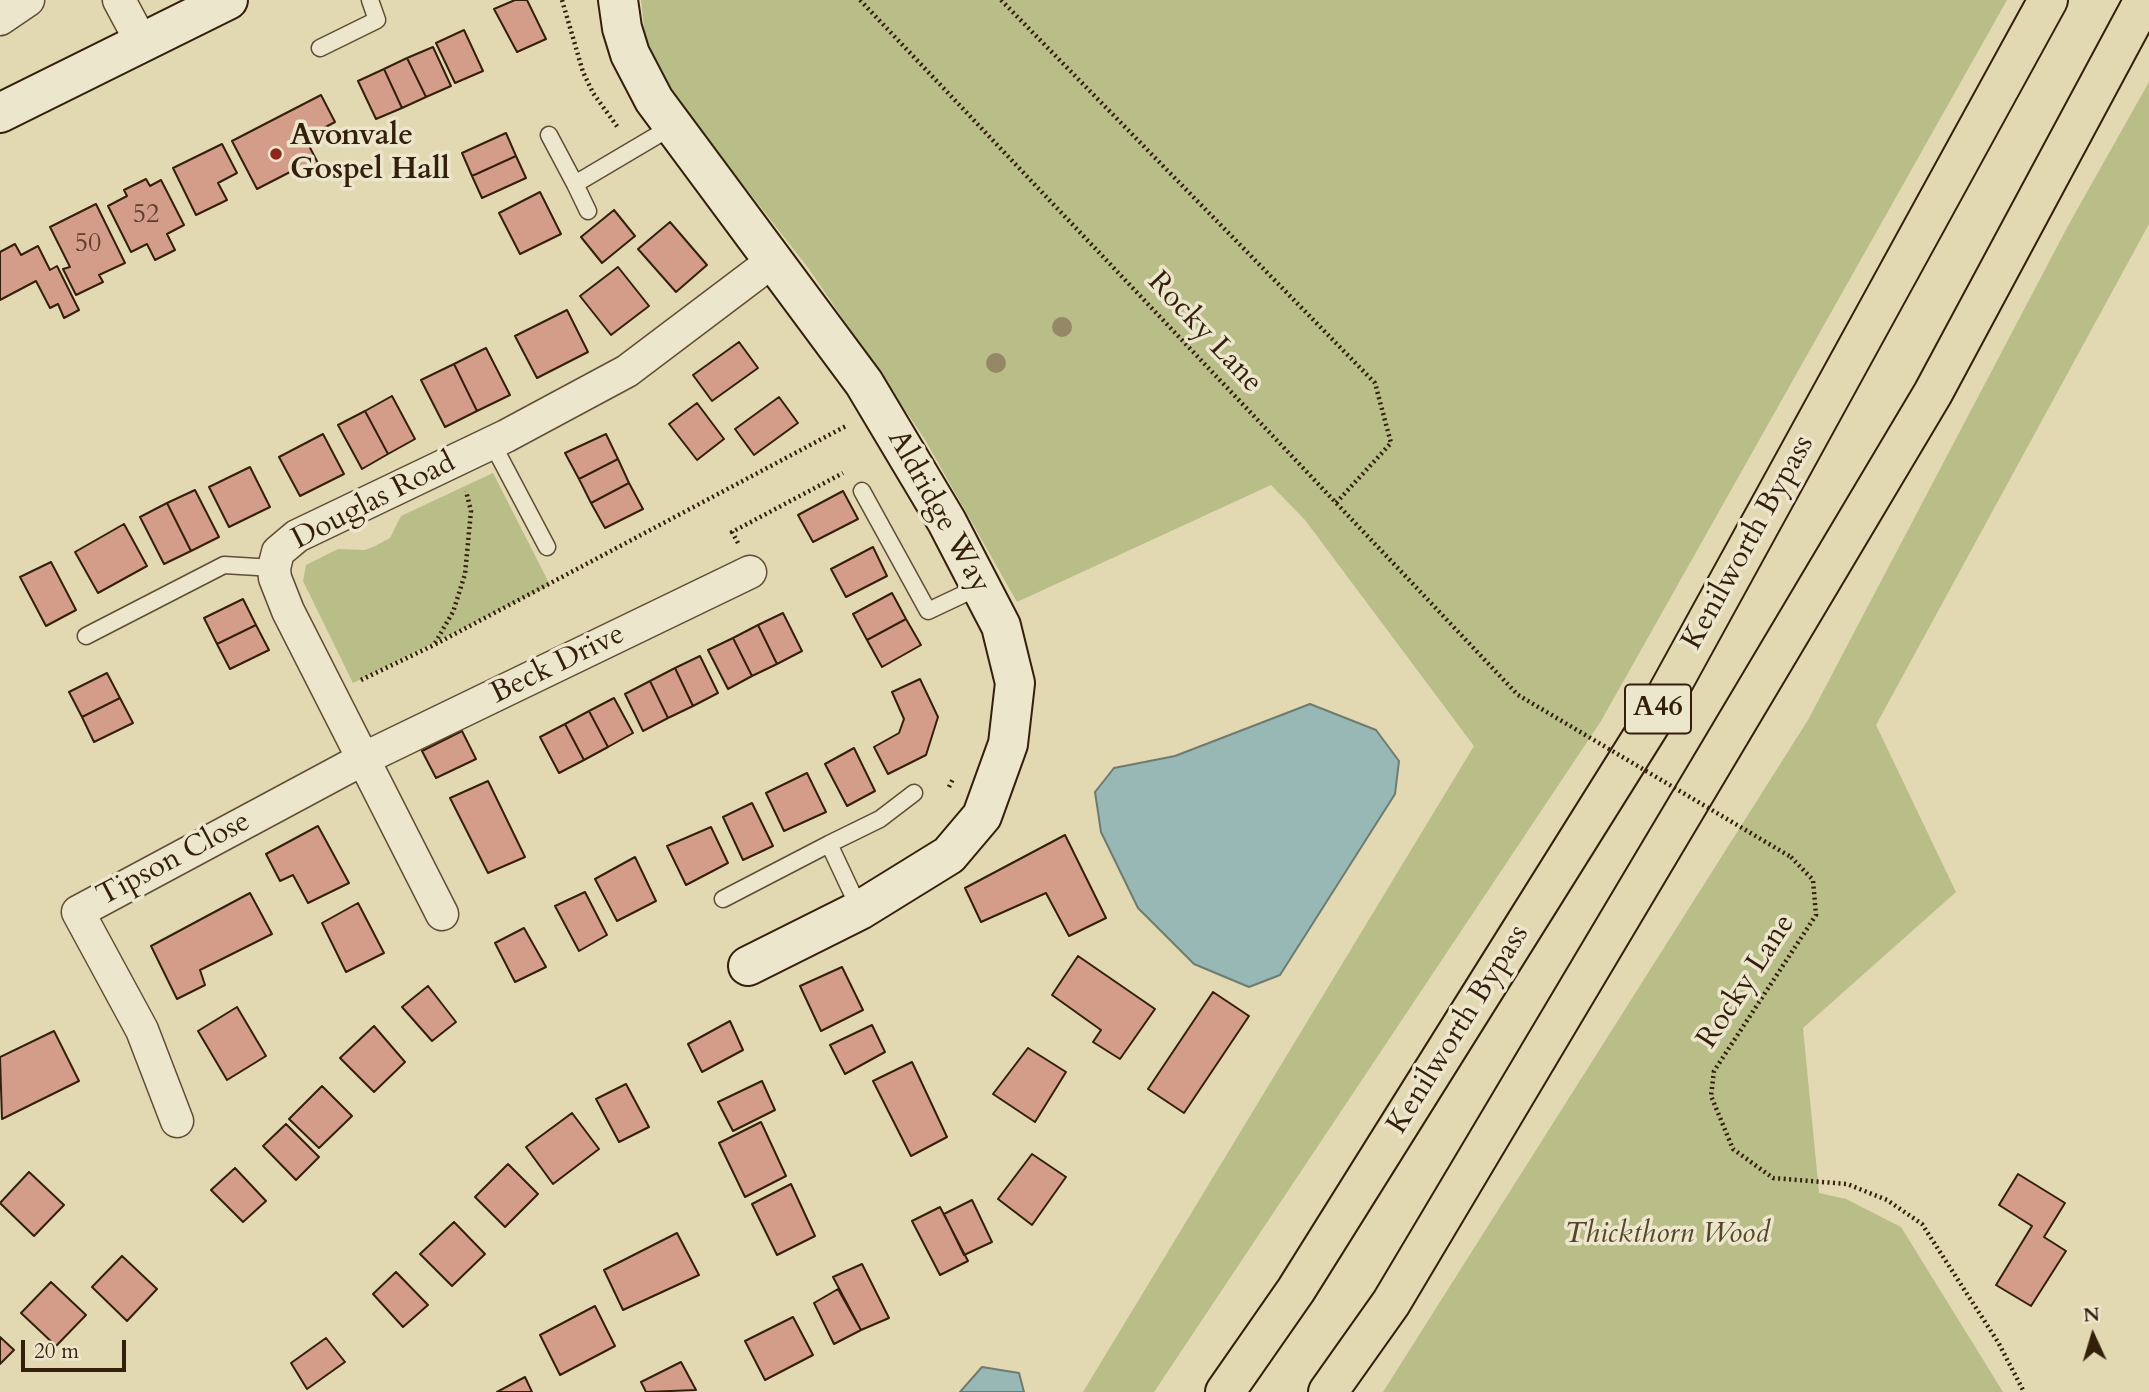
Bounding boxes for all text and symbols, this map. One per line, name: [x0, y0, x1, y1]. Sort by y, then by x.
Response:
place label: Avonvale Gospel Hall: [290, 119, 450, 190]
marker: Avonvale Gospel Hall: [268, 146, 284, 162]
house number: 52: [133, 200, 159, 232]
house number: 50: [75, 229, 101, 261]
street label: Rocky Lane: [1139, 265, 1269, 401]
street label: Aldridge Way: [878, 424, 998, 600]
street label: Kenilworth Bypass: [1675, 430, 1823, 656]
street label: Douglas Road: [286, 445, 462, 559]
street label: Beck Drive: [485, 617, 631, 713]
road number: A46: [1625, 684, 1691, 734]
street label: Tipson Close: [91, 805, 257, 915]
street label: Rocky Lane: [1690, 908, 1804, 1056]
street label: Kenilworth Bypass: [1380, 919, 1538, 1141]
park label: Thickthorn Wood: [1564, 1217, 1770, 1253]
north arrow: [2058, 1301, 2128, 1371]
text: N: [2082, 1302, 2101, 1329]
scale bar: [24, 1326, 130, 1370]
text: 20 m: [34, 1337, 79, 1366]

